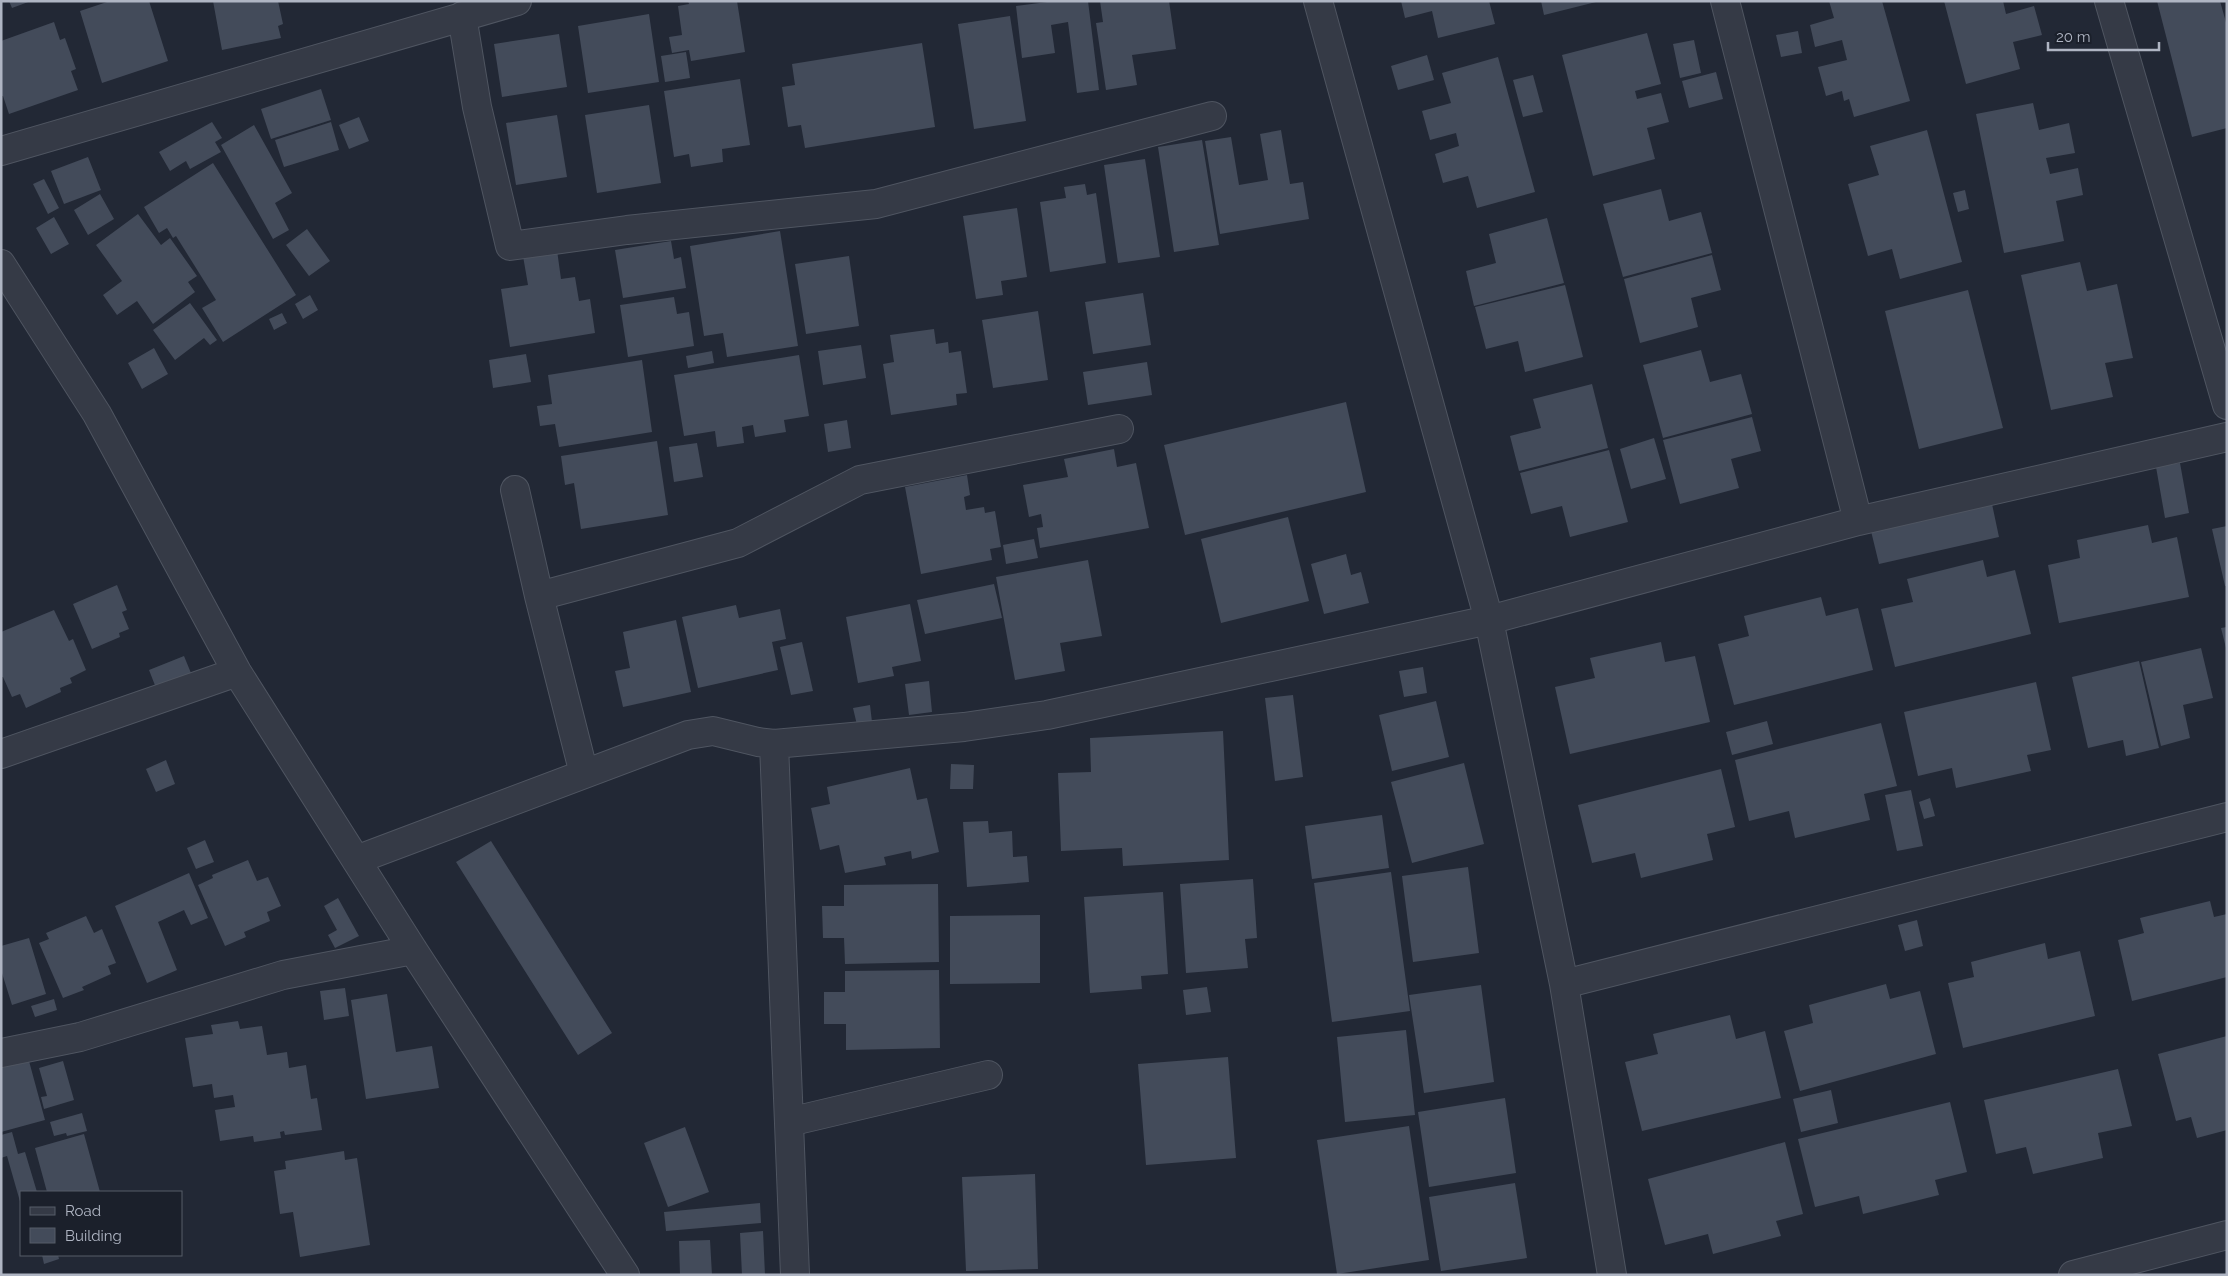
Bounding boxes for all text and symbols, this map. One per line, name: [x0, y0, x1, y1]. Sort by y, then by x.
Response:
scale bar: [2048, 20, 2159, 52]
text: 20 m: [2056, 28, 2091, 46]
legend: [20, 1191, 182, 1256]
text: Road: [65, 1202, 101, 1220]
text: Building: [65, 1227, 122, 1245]

